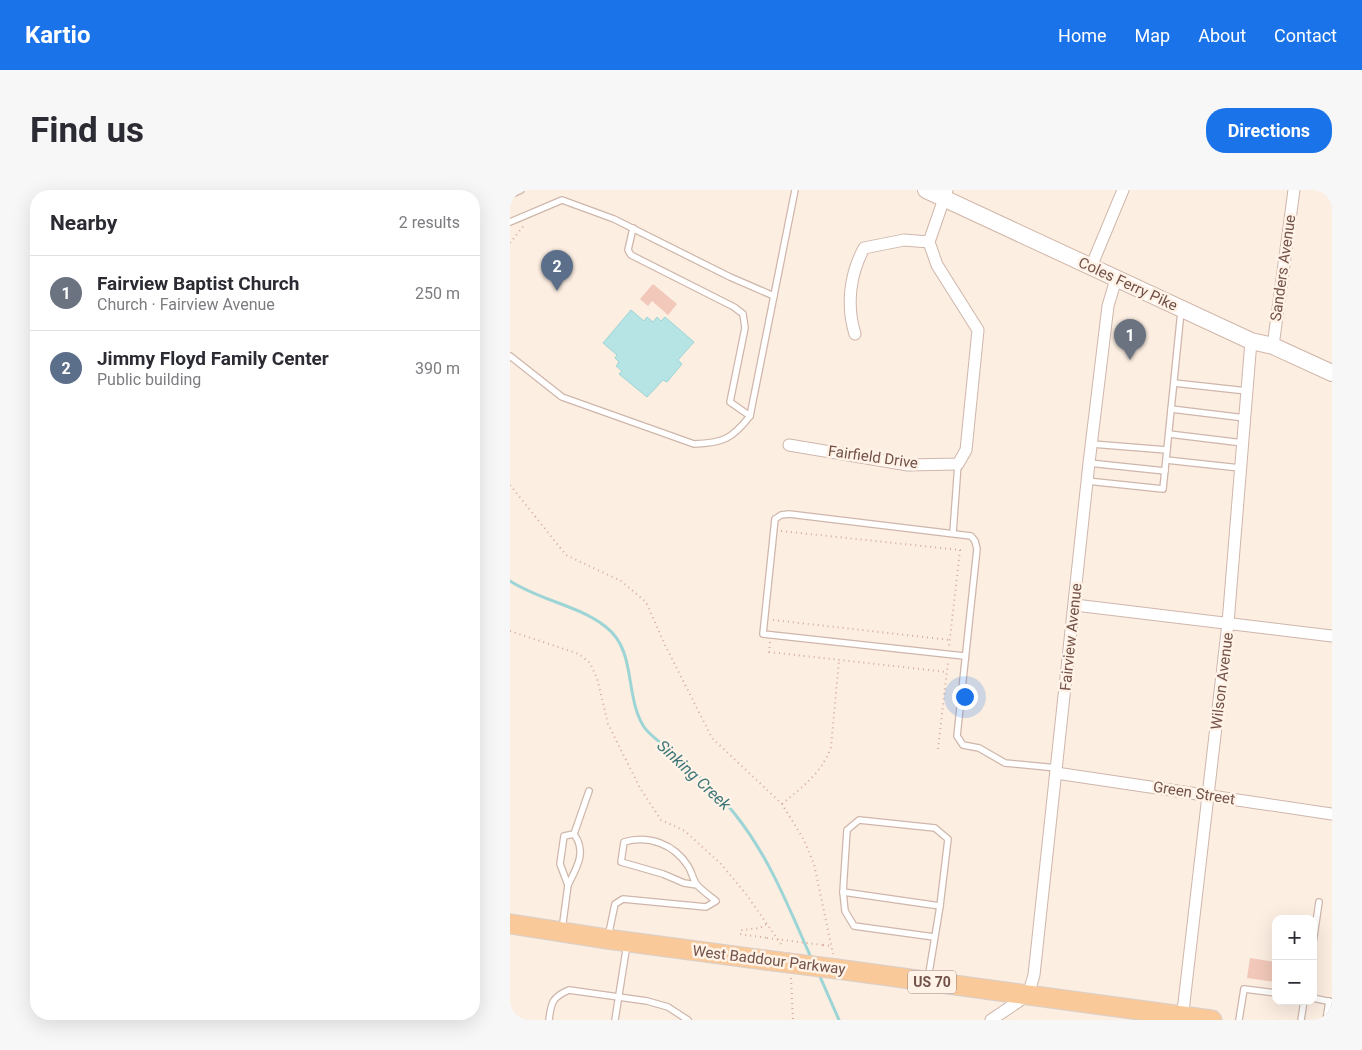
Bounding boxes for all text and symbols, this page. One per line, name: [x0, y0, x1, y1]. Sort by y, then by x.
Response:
text: Kartio: [25, 21, 91, 49]
text: Home: [1058, 25, 1107, 46]
text: Map: [1135, 25, 1170, 46]
text: About: [1198, 25, 1246, 46]
text: Contact: [1274, 25, 1337, 46]
button: Directions: [1206, 108, 1332, 153]
text: Find us: [30, 110, 144, 151]
text: Nearby: [50, 211, 117, 235]
text: 2 results: [399, 213, 460, 232]
street label: Sanders Avenue: [1267, 214, 1299, 322]
pin: 2: [541, 250, 573, 291]
street label: Coles Ferry Pike: [1076, 253, 1180, 315]
text: Fairview Baptist Church: [97, 272, 299, 295]
text: 1: [61, 284, 71, 303]
text: 250 m: [415, 284, 460, 303]
text: Church · Fairview Avenue: [97, 295, 275, 314]
pin: 1: [1114, 319, 1146, 360]
text: Jimmy Floyd Family Center: [97, 347, 329, 370]
text: 2: [61, 359, 71, 378]
text: 390 m: [415, 359, 460, 378]
text: Public building: [97, 370, 201, 389]
street label: Fairfield Drive: [827, 442, 919, 472]
street label: Fairview Avenue: [1056, 582, 1086, 692]
street label: Wilson Avenue: [1207, 631, 1237, 731]
your location: [952, 684, 978, 710]
water label: Sinking Creek: [653, 736, 736, 815]
street label: Green Street: [1152, 778, 1236, 808]
map controls: [1272, 915, 1317, 1005]
button: +: [1272, 915, 1317, 960]
street label: West Baddour Parkway: [691, 942, 847, 978]
button: −: [1272, 960, 1317, 1005]
road number: US 70: [908, 970, 956, 994]

